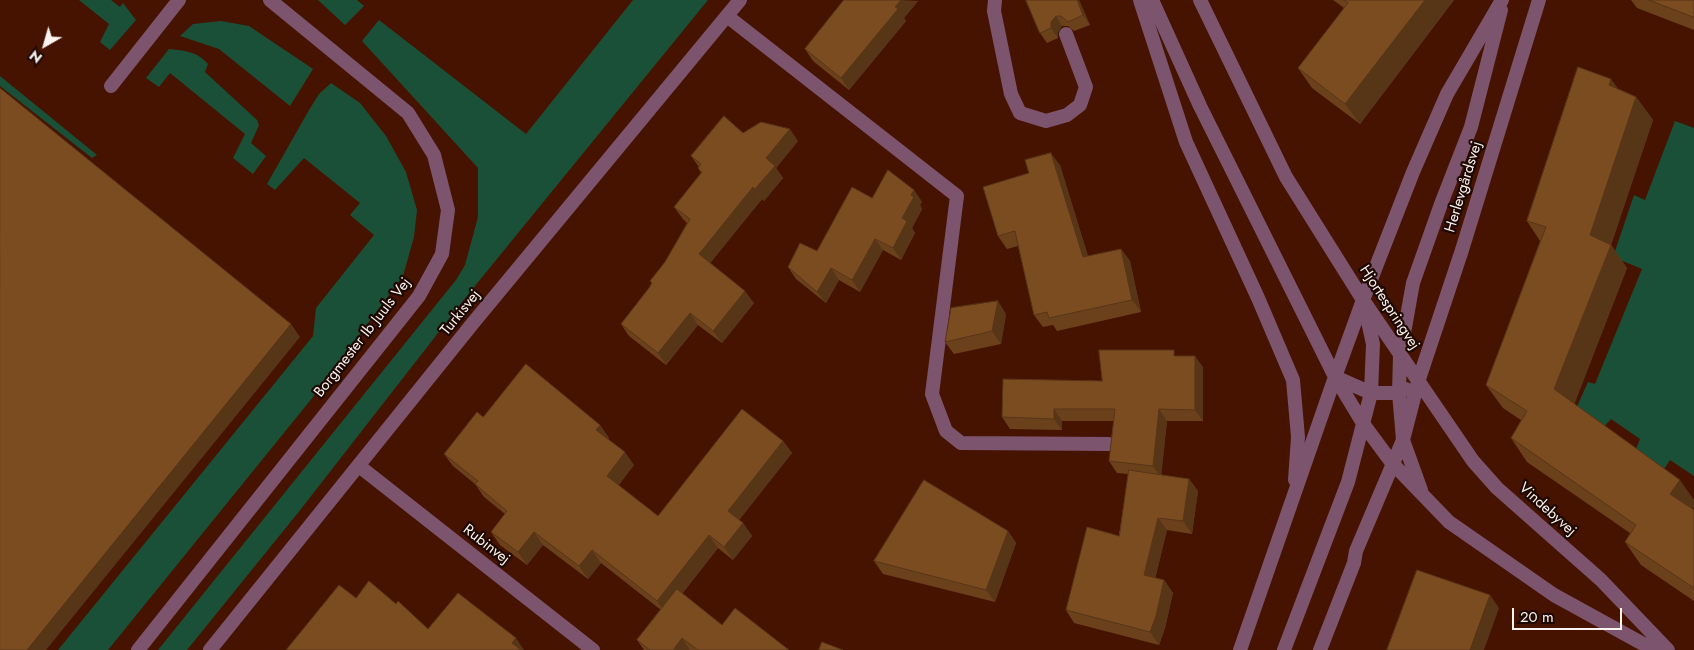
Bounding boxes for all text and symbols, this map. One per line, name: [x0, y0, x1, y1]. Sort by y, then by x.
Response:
north arrow: [20, 20, 70, 70]
text: N: [25, 46, 46, 68]
street label: Herlevgårdsvej: [1442, 139, 1486, 235]
street label: Hjortespringvej: [1355, 262, 1423, 354]
street label: Borgmester Ib Juuls Vej: [311, 275, 415, 401]
street label: Turkisvej: [437, 287, 485, 339]
street label: Vindebyvej: [1515, 479, 1579, 541]
street label: Rubinvej: [459, 521, 513, 569]
scale bar: [1514, 598, 1624, 630]
text: 20 m: [1520, 606, 1554, 628]

